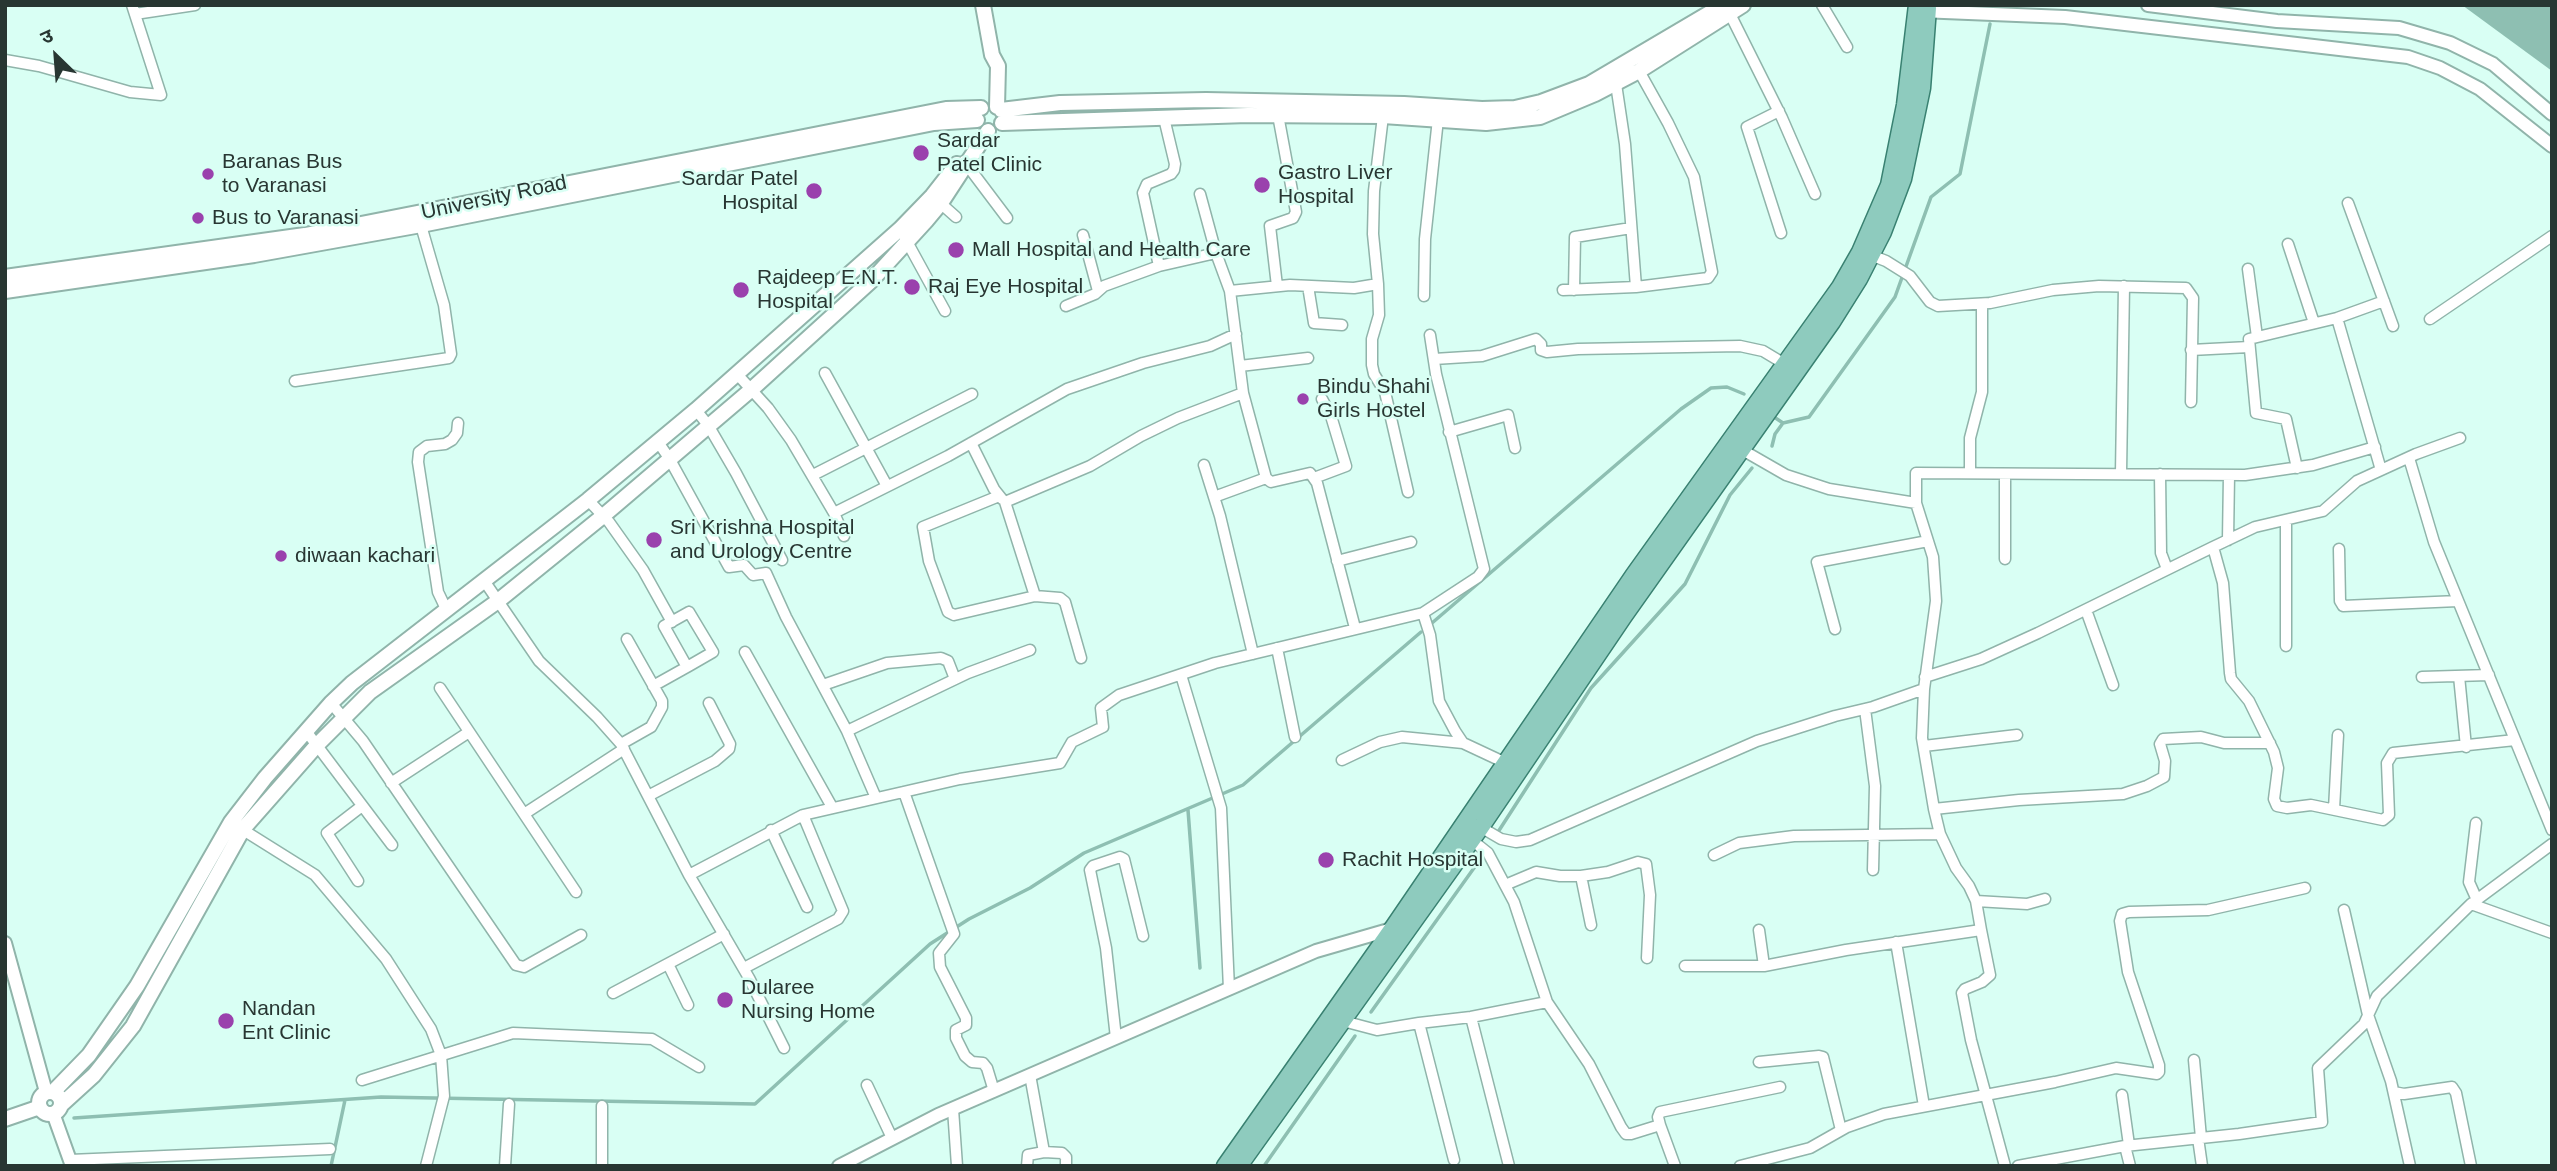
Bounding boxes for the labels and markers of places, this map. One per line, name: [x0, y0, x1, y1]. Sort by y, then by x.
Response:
place label: Sardar Patel Clinic: [937, 128, 1042, 178]
marker: Sardar Patel Clinic: [911, 143, 931, 163]
place label: Baranas Bus to Varanasi: [222, 149, 342, 199]
place label: Gastro Liver Hospital: [1278, 160, 1392, 210]
marker: Baranas Bus to Varanasi: [200, 166, 216, 182]
place label: Sardar Patel Hospital: [681, 166, 798, 216]
marker: Gastro Liver Hospital: [1252, 175, 1272, 195]
marker: Sardar Patel Hospital: [804, 181, 824, 201]
place label: Bus to Varanasi: [212, 205, 359, 231]
marker: Bus to Varanasi: [190, 210, 206, 226]
place label: Mall Hospital and Health Care: [972, 237, 1251, 263]
marker: Mall Hospital and Health Care: [946, 240, 966, 260]
place label: Rajdeep E.N.T. Hospital: [757, 265, 898, 315]
place label: Raj Eye Hospital: [928, 274, 1083, 300]
marker: Raj Eye Hospital: [902, 277, 922, 297]
marker: Rajdeep E.N.T. Hospital: [731, 280, 751, 300]
place label: Bindu Shahi Girls Hostel: [1317, 374, 1430, 424]
marker: Bindu Shahi Girls Hostel: [1295, 391, 1311, 407]
place label: Sri Krishna Hospital and Urology Centre: [670, 515, 854, 565]
marker: Sri Krishna Hospital and Urology Centre: [644, 530, 664, 550]
place label: diwaan kachari: [295, 543, 435, 569]
marker: diwaan kachari: [273, 548, 289, 564]
place label: Rachit Hospital: [1342, 847, 1483, 873]
marker: Rachit Hospital: [1316, 850, 1336, 870]
place label: Dularee Nursing Home: [741, 975, 875, 1025]
marker: Dularee Nursing Home: [715, 990, 735, 1010]
place label: Nandan Ent Clinic: [242, 996, 331, 1046]
marker: Nandan Ent Clinic: [216, 1011, 236, 1031]

